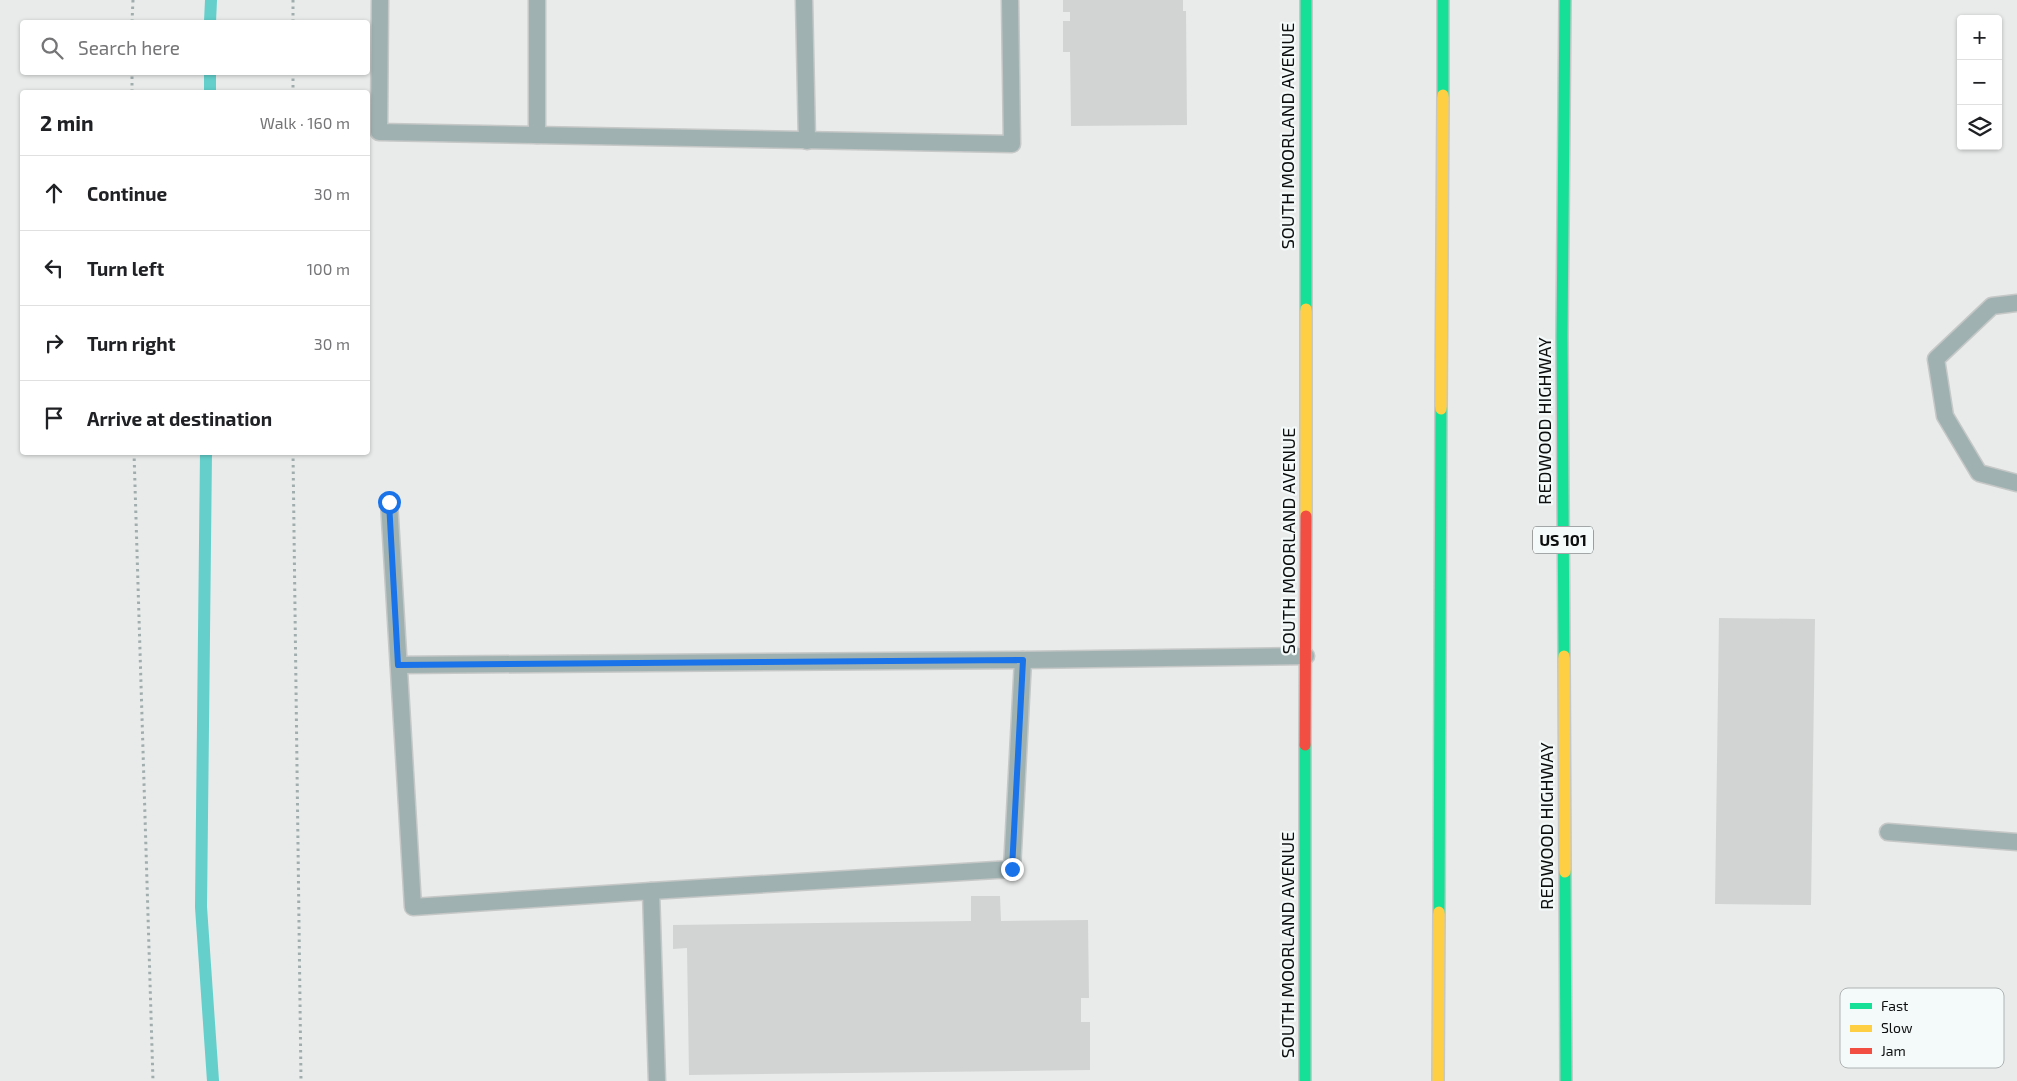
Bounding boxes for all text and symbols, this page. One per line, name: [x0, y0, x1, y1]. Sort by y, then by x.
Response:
map controls: [1957, 15, 2002, 150]
button: +: [1957, 15, 2002, 60]
search box: [20, 20, 370, 75]
street label: SOUTH MOORLAND AVENUE: [1276, 23, 1298, 249]
icon: search: [38, 34, 66, 62]
text: Search here: [78, 36, 180, 59]
button: −: [1957, 60, 2002, 105]
button: layers: [1957, 105, 2002, 150]
text: 2 min: [40, 110, 94, 135]
text: Walk · 160 m: [260, 113, 350, 132]
icon: ahead: [40, 179, 68, 207]
text: Continue: [87, 182, 167, 205]
text: 30 m: [314, 184, 350, 203]
icon: left: [40, 254, 68, 282]
text: Turn left: [87, 257, 164, 280]
text: 100 m: [307, 259, 350, 278]
icon: right: [40, 329, 68, 357]
text: Turn right: [87, 332, 175, 355]
text: 30 m: [314, 334, 350, 353]
street label: REDWOOD HIGHWAY: [1533, 337, 1555, 505]
icon: arrive: [40, 404, 68, 432]
text: Arrive at destination: [87, 407, 272, 430]
street label: SOUTH MOORLAND AVENUE: [1277, 428, 1299, 654]
route start: [378, 491, 401, 514]
road number: US 101: [1533, 526, 1593, 554]
street label: REDWOOD HIGHWAY: [1535, 742, 1557, 910]
street label: SOUTH MOORLAND AVENUE: [1276, 832, 1298, 1058]
route end: [1001, 858, 1024, 881]
legend: [1840, 988, 2004, 1068]
text: Fast: [1881, 997, 1908, 1014]
text: Slow: [1881, 1019, 1913, 1036]
text: Jam: [1881, 1042, 1906, 1059]

